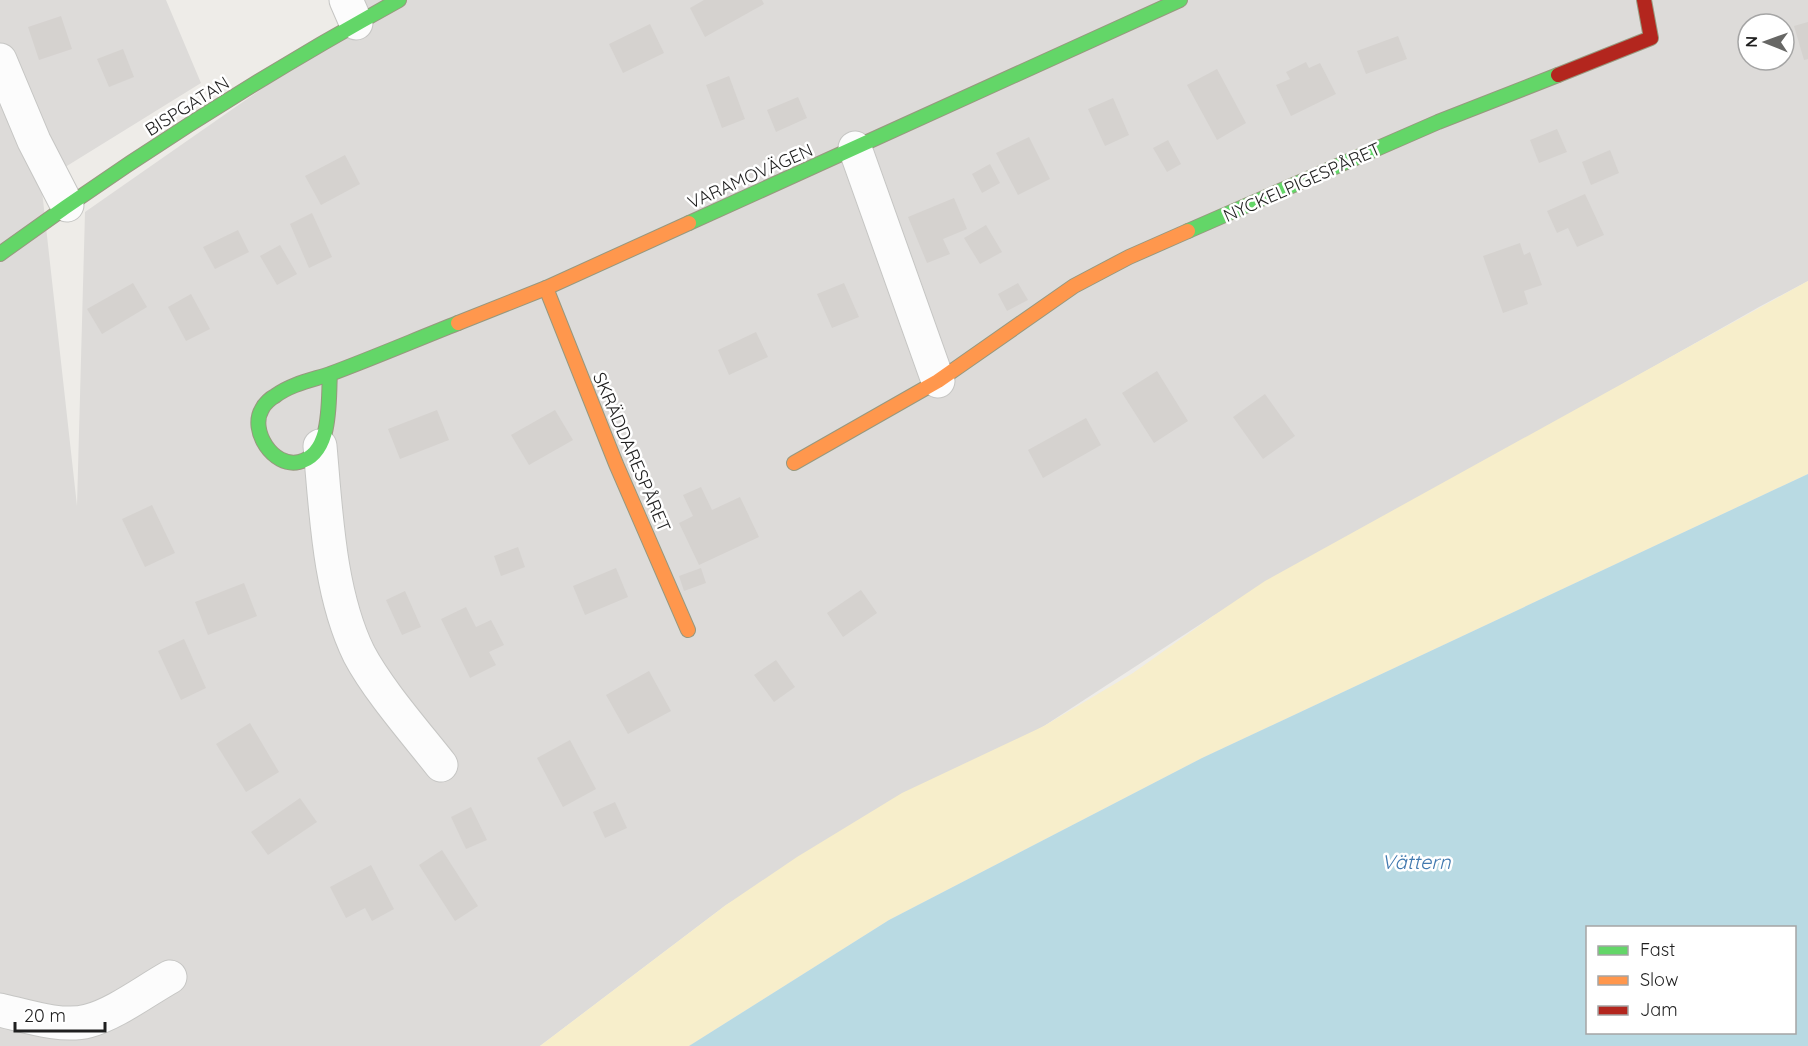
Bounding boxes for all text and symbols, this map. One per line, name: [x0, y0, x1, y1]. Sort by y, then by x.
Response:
north arrow: [1736, 12, 1796, 72]
text: N: [1741, 36, 1761, 48]
street label: BISPGATAN: [141, 71, 233, 141]
street label: NYCKELPIGESPÅRET: [1220, 137, 1384, 227]
street label: VARAMOVÄGEN: [684, 138, 816, 214]
street label: SKRÄDDARESPÅRET: [588, 369, 676, 535]
water label: Vättern: [1381, 849, 1451, 874]
legend: [1586, 926, 1796, 1034]
text: Fast: [1640, 938, 1675, 961]
text: Slow: [1640, 968, 1678, 991]
scale bar: [15, 995, 105, 1033]
text: Jam: [1640, 998, 1678, 1021]
text: 20 m: [24, 1004, 66, 1027]

